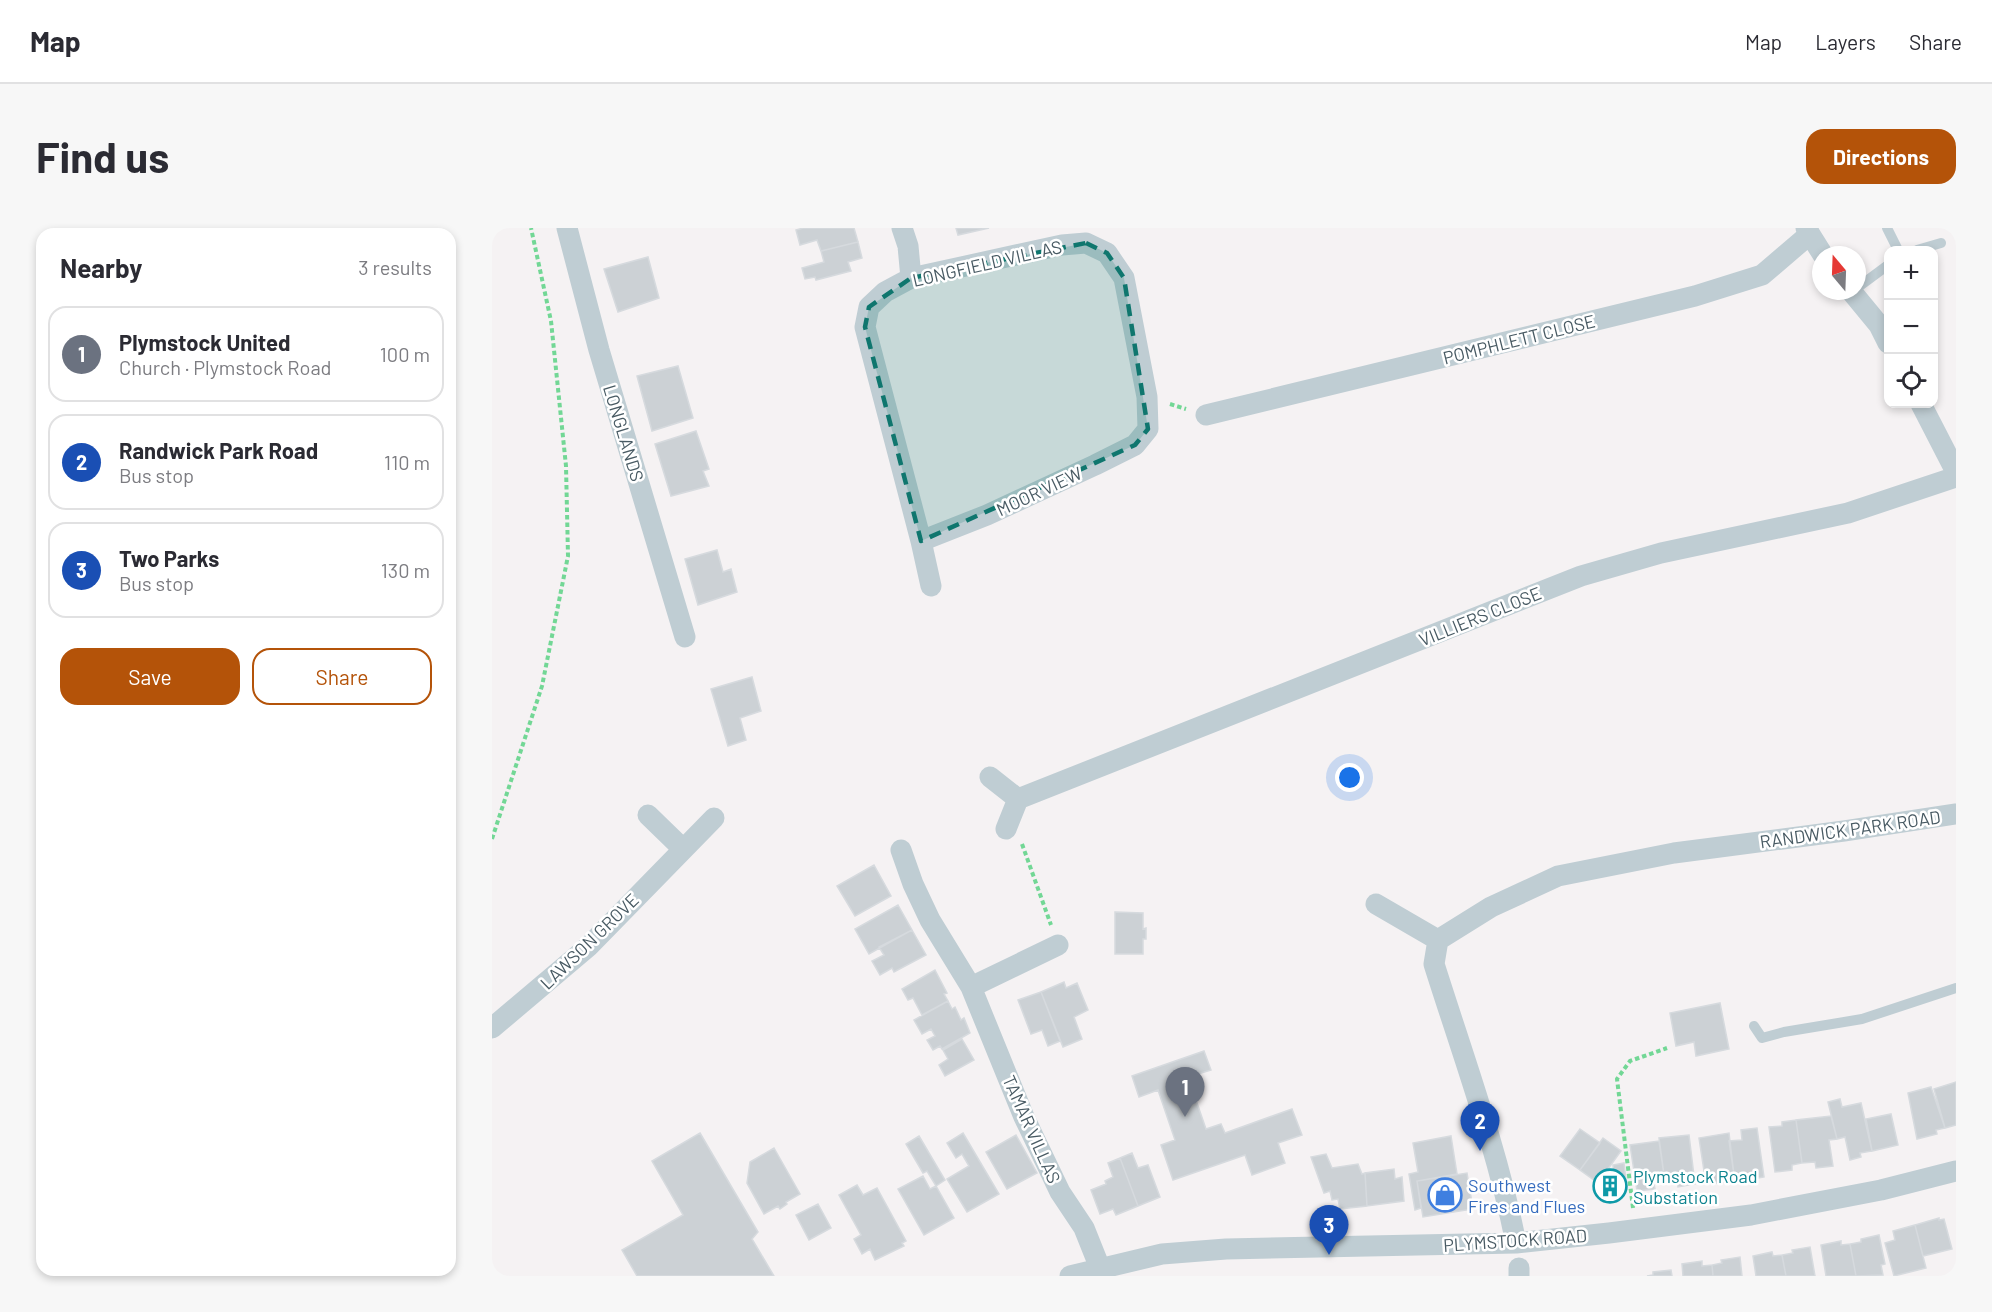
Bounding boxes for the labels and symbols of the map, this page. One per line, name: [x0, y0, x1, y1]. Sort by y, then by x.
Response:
street label: LONGFIELD VILLAS: [910, 235, 1064, 291]
north arrow: [1812, 246, 1866, 300]
street label: POMPHLETT CLOSE: [1441, 309, 1597, 369]
street label: LONGLANDS: [599, 382, 649, 484]
street label: MOOR VIEW: [993, 461, 1086, 520]
street label: VILLIERS CLOSE: [1416, 581, 1544, 651]
your location: [1335, 763, 1364, 792]
street label: RANDWICK PARK ROAD: [1758, 805, 1942, 853]
street label: LAWSON GROVE: [535, 888, 643, 994]
pin: 1: [1166, 1068, 1204, 1117]
street label: TAMAR VILLAS: [998, 1072, 1066, 1186]
pin: 2: [1460, 1102, 1500, 1151]
place label: Plymstock Road Substation: [1633, 1165, 1758, 1208]
building icon: Plymstock Road Substation: [1592, 1168, 1628, 1204]
place label: Southwest Fires and Flues: [1468, 1174, 1585, 1217]
shop icon: Southwest Fires and Flues: [1427, 1177, 1463, 1213]
pin: 3: [1310, 1206, 1348, 1255]
street label: PLYMSTOCK ROAD: [1442, 1224, 1588, 1256]

